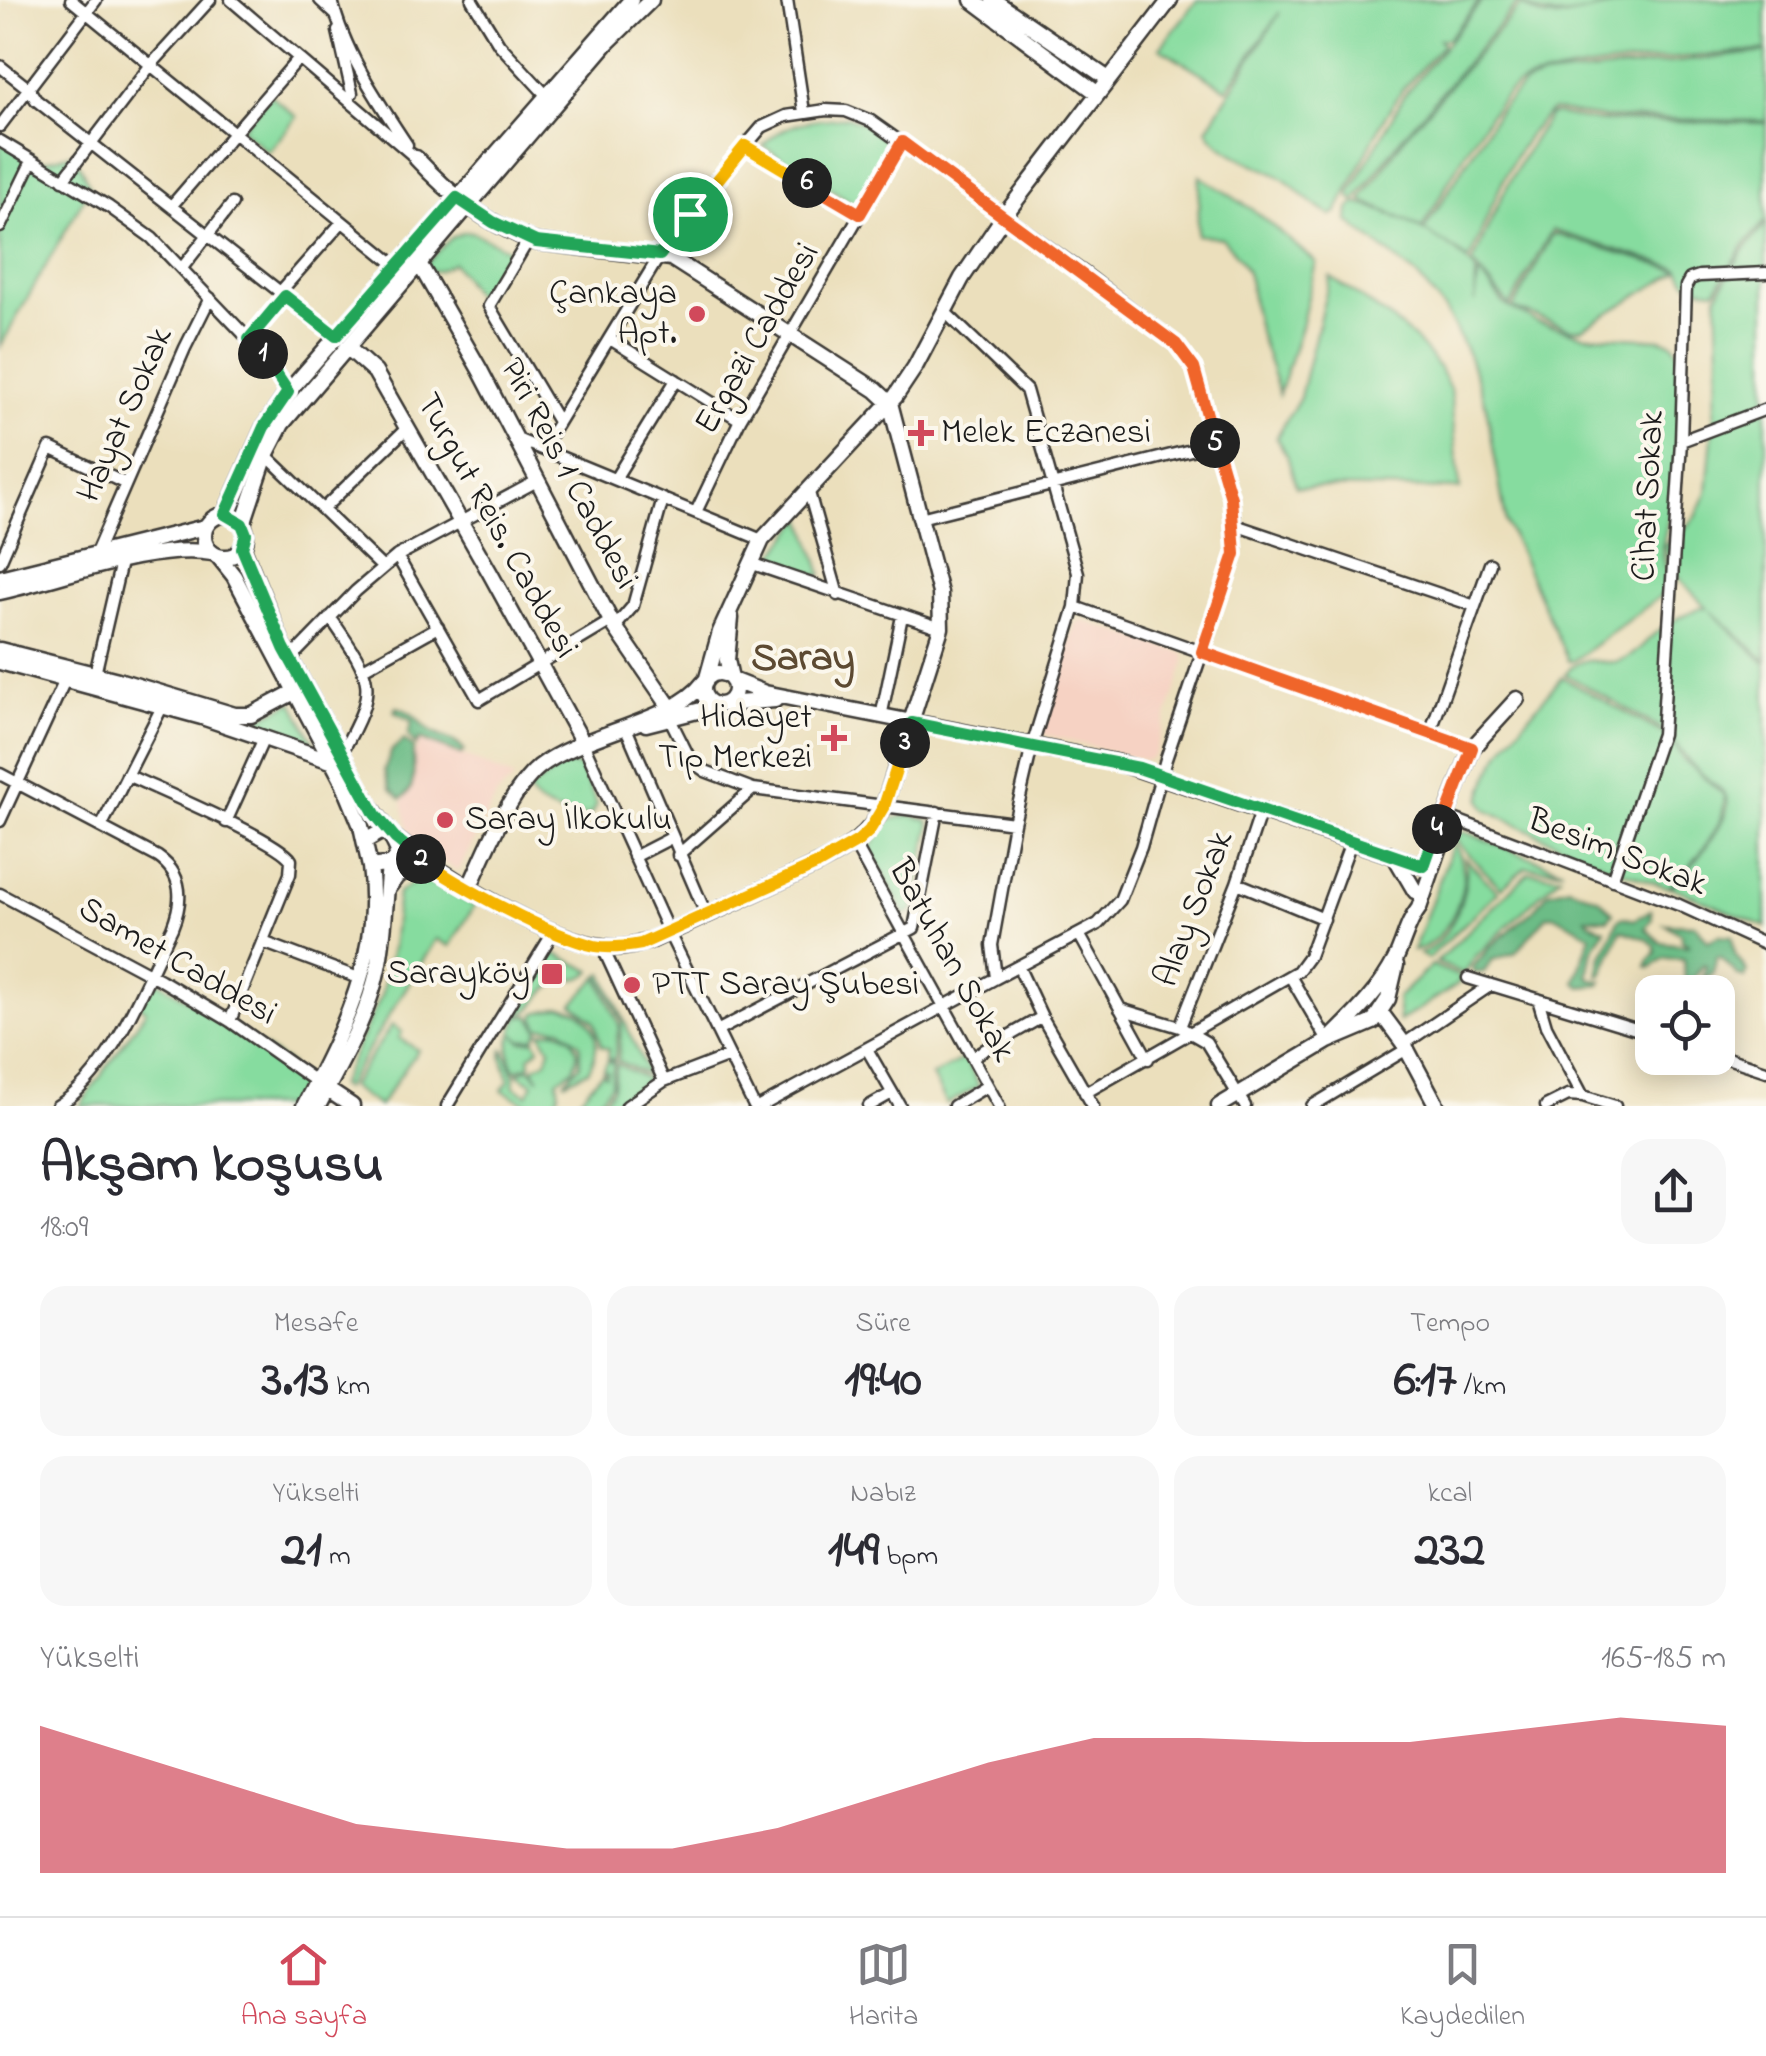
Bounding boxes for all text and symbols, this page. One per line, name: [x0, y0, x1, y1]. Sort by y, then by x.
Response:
pin: 6: [782, 158, 832, 208]
text: 6: [801, 162, 813, 203]
pin: [648, 172, 733, 257]
icon: arrive: [663, 187, 718, 242]
street label: Ergazi Caddesi: [682, 234, 834, 444]
place label: Çankaya Apt.: [549, 269, 677, 360]
marker: Çankaya Apt.: [686, 303, 708, 325]
street label: Hayat Sokak: [65, 318, 188, 511]
pin: 1: [238, 329, 288, 379]
text: 1: [259, 333, 267, 374]
street label: Piri Reis 1 Caddesi: [486, 349, 650, 599]
street label: Turgut Reis. Caddesi: [402, 384, 590, 668]
place label: Melek Eczanesi: [941, 408, 1151, 459]
street label: Cihat Sokak: [1619, 409, 1679, 583]
pin: 5: [1190, 418, 1240, 468]
marker: Melek Eczanesi: [910, 422, 932, 444]
text: 5: [1207, 422, 1223, 463]
district label: Saray: [751, 630, 855, 689]
place label: Hidayet Tıp Merkezi: [658, 693, 812, 784]
pin: 3: [880, 718, 930, 768]
text: 3: [899, 722, 911, 763]
marker: Hidayet Tıp Merkezi: [821, 725, 847, 751]
place label: Saray İlkokulu: [465, 795, 672, 846]
street label: Besim Sokak: [1519, 795, 1715, 911]
pin: 4: [1412, 804, 1462, 854]
text: 4: [1431, 808, 1443, 849]
marker: Saray İlkokulu: [434, 809, 456, 831]
street label: Alay Sokak: [1142, 823, 1248, 995]
pin: 2: [396, 834, 446, 884]
text: 2: [414, 838, 428, 879]
street label: Batuhan Sokak: [874, 849, 1028, 1072]
street label: Samet Caddesi: [68, 884, 286, 1040]
place label: Sarayköy: [386, 949, 530, 1000]
place label: PTT Saray Şubesi: [652, 960, 919, 1011]
marker: Sarayköy: [539, 961, 565, 987]
marker: PTT Saray Şubesi: [621, 974, 643, 996]
map controls: [1635, 975, 1735, 1075]
button: locate: [1635, 975, 1735, 1075]
text: Akşam koşusu: [40, 1127, 383, 1207]
button: share: [1621, 1139, 1726, 1244]
text: 18:09: [40, 1205, 88, 1252]
text: Mesafe: [274, 1304, 358, 1345]
text: Süre: [855, 1304, 911, 1345]
text: Tempo: [1410, 1304, 1490, 1345]
text: 3.13: [262, 1345, 329, 1418]
text: 19:40: [844, 1345, 922, 1418]
text: 6:17: [1394, 1345, 1457, 1418]
text: km: [329, 1367, 370, 1408]
text: /km: [1457, 1367, 1506, 1408]
text: Yükselti: [273, 1474, 360, 1515]
text: Nabız: [850, 1474, 916, 1515]
text: kcal: [1428, 1474, 1472, 1515]
text: 21: [281, 1515, 322, 1588]
text: 149: [828, 1515, 879, 1588]
text: 232: [1415, 1515, 1485, 1588]
text: m: [322, 1537, 351, 1578]
text: bpm: [879, 1537, 938, 1578]
text: Yükselti: [40, 1636, 139, 1683]
text: 165–185 m: [1601, 1636, 1726, 1683]
tab: Ana sayfa: [241, 1937, 367, 2038]
tab: Harita: [849, 1937, 918, 2038]
tab: Kaydedilen: [1400, 1937, 1525, 2038]

